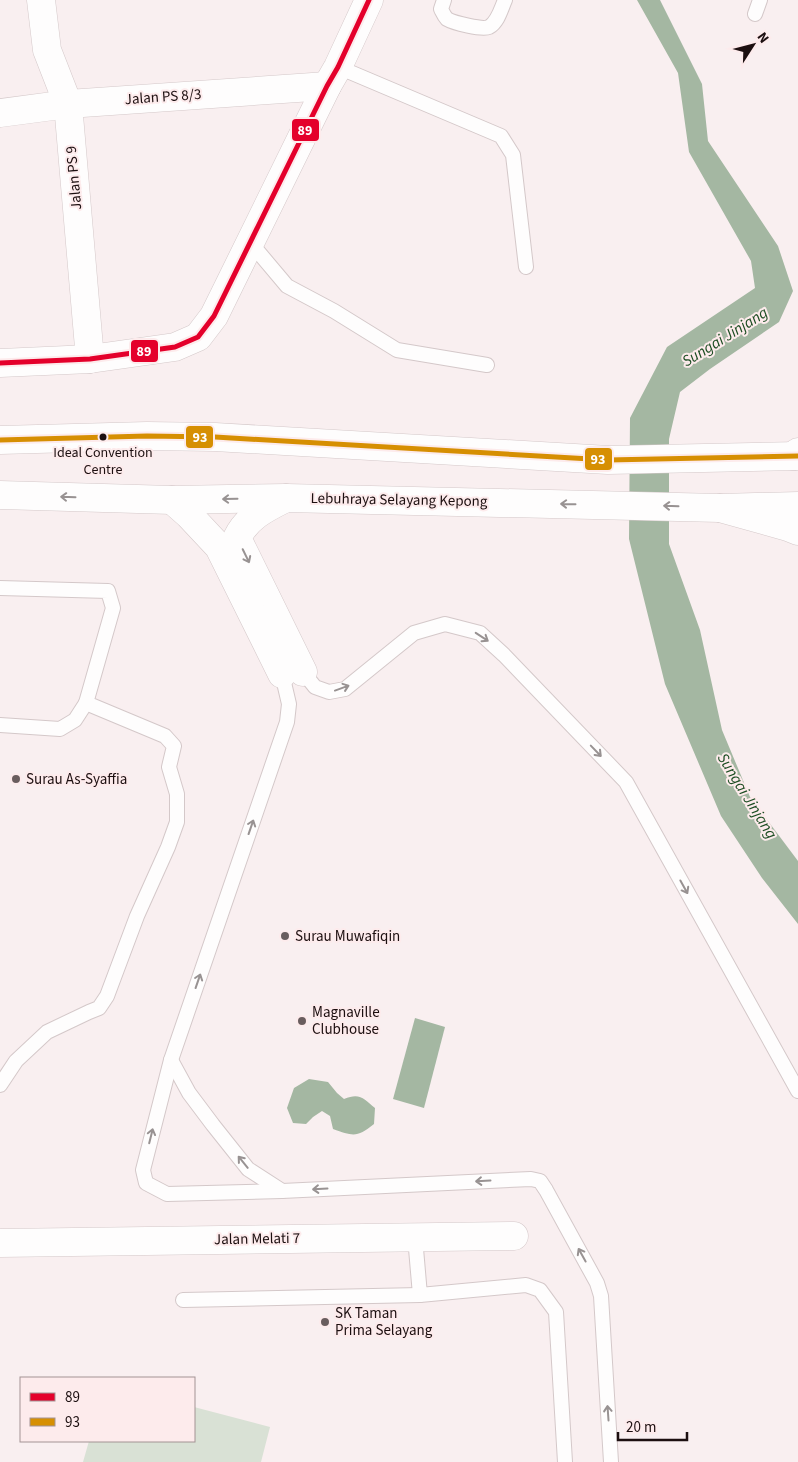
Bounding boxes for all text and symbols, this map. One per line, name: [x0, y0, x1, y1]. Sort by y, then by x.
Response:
north arrow: [728, 20, 778, 70]
text: N: [752, 28, 774, 48]
street label: Jalan PS 8/3: [124, 84, 202, 110]
line badge: 89: [291, 118, 320, 142]
text: 89: [298, 121, 312, 141]
street label: Jalan PS 9: [61, 145, 87, 211]
water label: Sungai Jinjang: [678, 302, 772, 372]
line badge: 89: [130, 339, 159, 363]
text: 89: [137, 342, 151, 362]
line badge: 93: [185, 425, 214, 449]
text: 93: [193, 428, 207, 448]
marker: Ideal Convention Centre: [98, 432, 108, 442]
place label: Ideal Convention Centre: [53, 443, 153, 480]
line badge: 93: [584, 447, 613, 471]
text: 93: [591, 450, 605, 470]
street label: Lebuhraya Selayang Kepong: [310, 488, 488, 512]
one-way arrow: [60, 492, 76, 502]
one-way arrow: [223, 494, 239, 504]
one-way arrow: [560, 499, 576, 508]
one-way arrow: [664, 501, 680, 511]
one-way arrow: [242, 548, 251, 563]
one-way arrow: [475, 631, 489, 642]
one-way arrow: [334, 683, 349, 692]
one-way arrow: [590, 745, 602, 757]
water label: Sungai Jinjang: [712, 749, 782, 843]
place label: Surau As-Syaffia: [26, 769, 127, 790]
marker: Surau As-Syaffia: [10, 773, 22, 785]
one-way arrow: [247, 820, 256, 835]
one-way arrow: [680, 879, 690, 893]
place label: Surau Muwafiqin: [295, 926, 400, 947]
marker: Surau Muwafiqin: [279, 930, 291, 942]
one-way arrow: [194, 973, 203, 989]
place label: Magnaville Clubhouse: [312, 1002, 380, 1040]
marker: Magnaville Clubhouse: [296, 1015, 308, 1027]
one-way arrow: [147, 1129, 156, 1145]
one-way arrow: [238, 1156, 249, 1169]
one-way arrow: [475, 1177, 491, 1186]
one-way arrow: [313, 1184, 329, 1193]
street label: Jalan Melati 7: [214, 1228, 300, 1250]
one-way arrow: [577, 1248, 587, 1263]
place label: SK Taman Prima Selayang: [335, 1303, 433, 1341]
marker: SK Taman Prima Selayang: [319, 1316, 331, 1328]
legend: [20, 1377, 195, 1442]
text: 89: [65, 1387, 80, 1408]
one-way arrow: [603, 1406, 612, 1422]
scale bar: [618, 1410, 687, 1442]
text: 93: [65, 1412, 80, 1433]
text: 20 m: [626, 1417, 656, 1438]

